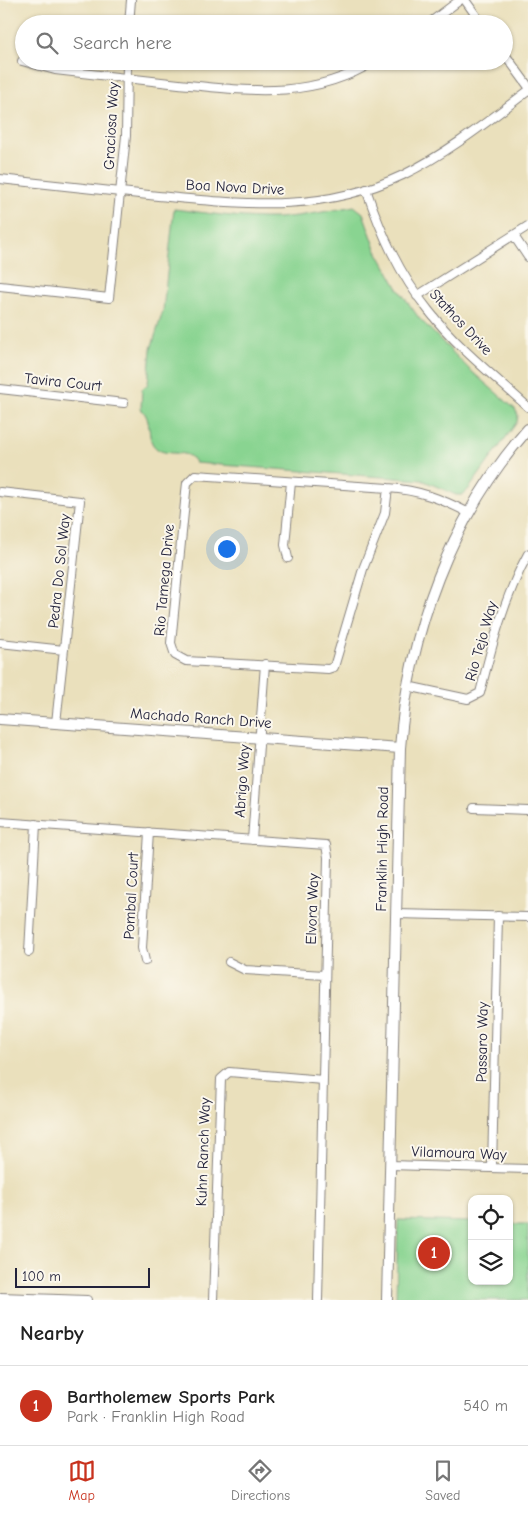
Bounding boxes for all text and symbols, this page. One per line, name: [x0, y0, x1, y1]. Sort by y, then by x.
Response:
search box: [15, 15, 513, 70]
icon: search: [33, 29, 61, 57]
text: Search here: [73, 32, 172, 54]
street label: Graciosa Way: [100, 81, 122, 170]
street label: Boa Nova Drive: [185, 175, 285, 199]
street label: Stathos Drive: [426, 285, 496, 359]
street label: Tavira Court: [24, 369, 103, 395]
street label: Pedra Do Sol Way: [44, 513, 74, 629]
street label: Rio Tamega Drive: [150, 523, 178, 637]
your location: [214, 536, 240, 562]
street label: Rio Tejo Way: [461, 599, 501, 683]
street label: Machado Ranch Drive: [130, 704, 273, 732]
street label: Abrigo Way: [230, 743, 254, 818]
street label: Franklin High Road: [372, 786, 392, 912]
street label: Pombal Court: [120, 851, 142, 940]
street label: Elvora Way: [302, 873, 322, 945]
street label: Passaro Way: [472, 1001, 492, 1083]
street label: Kuhn Ranch Way: [192, 1097, 214, 1207]
street label: Vilamoura Way: [411, 1142, 507, 1164]
map controls: [468, 1195, 513, 1285]
button: locate: [468, 1195, 513, 1240]
pin: 1: [418, 1234, 450, 1272]
button: layers: [468, 1240, 513, 1285]
scale bar: [15, 1265, 150, 1288]
text: 100 m: [22, 1268, 61, 1285]
text: Nearby: [20, 1321, 84, 1345]
text: Bartholemew Sports Park: [67, 1386, 275, 1408]
text: 1: [33, 1397, 39, 1415]
text: 540 m: [463, 1397, 508, 1415]
text: Park · Franklin High Road: [67, 1408, 245, 1426]
tab: Map: [68, 1457, 96, 1504]
tab: Directions: [231, 1457, 290, 1504]
tab: Saved: [425, 1457, 460, 1504]

